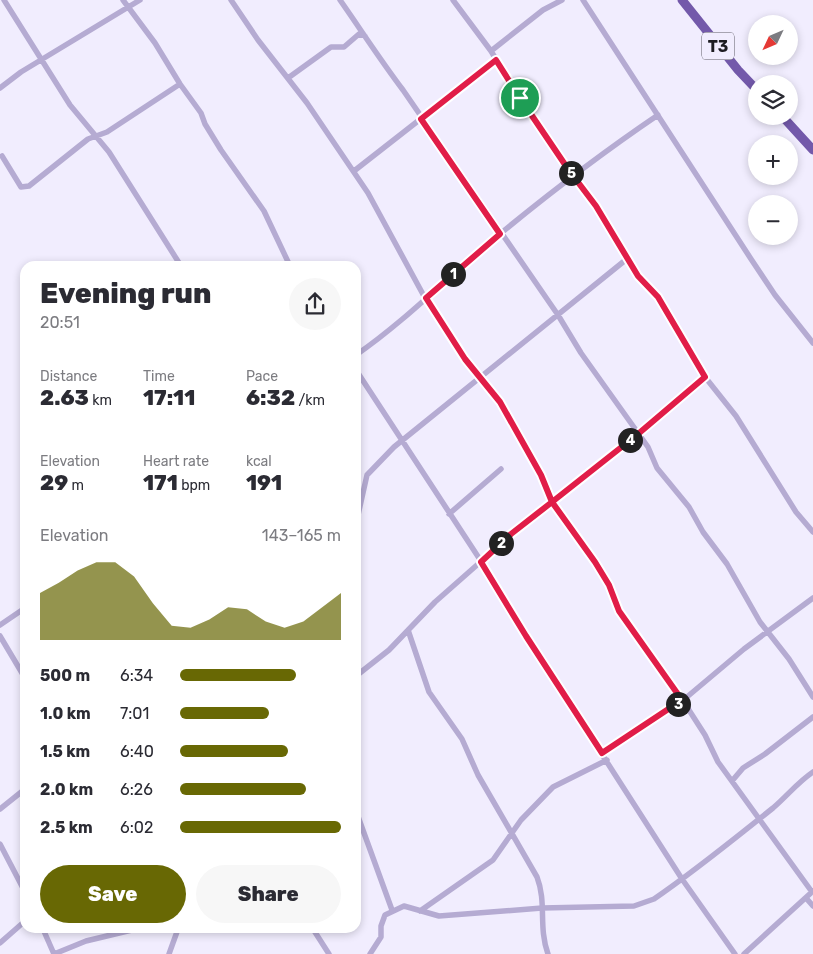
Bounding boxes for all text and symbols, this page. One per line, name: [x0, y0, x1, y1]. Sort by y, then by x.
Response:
north arrow: [748, 15, 798, 65]
map controls: [748, 15, 798, 245]
road number: T3: [702, 32, 734, 59]
button: layers: [748, 75, 798, 125]
pin: [499, 77, 541, 119]
icon: arrive: [506, 84, 534, 112]
button: +: [748, 135, 798, 185]
pin: 5: [558, 160, 584, 186]
text: 5: [567, 165, 576, 182]
button: −: [748, 195, 798, 245]
pin: 1: [440, 262, 466, 286]
text: 1: [450, 266, 457, 283]
text: Evening run: [40, 277, 211, 310]
button: share: [289, 278, 341, 330]
text: 20:51: [40, 313, 80, 332]
text: Distance: [40, 368, 97, 385]
text: Time: [143, 368, 175, 385]
text: Pace: [246, 368, 278, 385]
text: 2.63: [40, 385, 89, 410]
text: 17:11: [143, 385, 195, 410]
text: 6:32: [246, 385, 295, 410]
text: km: [89, 392, 112, 409]
text: /km: [295, 392, 325, 409]
pin: 4: [618, 428, 642, 452]
text: 4: [626, 432, 635, 449]
text: Elevation: [40, 453, 100, 470]
text: Heart rate: [143, 453, 209, 470]
text: kcal: [246, 453, 272, 470]
text: 29: [40, 470, 68, 495]
text: 171: [143, 470, 178, 495]
text: 191: [246, 470, 282, 495]
text: m: [68, 477, 84, 494]
text: bpm: [178, 477, 210, 494]
text: Elevation: [40, 526, 109, 545]
text: 143–165 m: [262, 526, 341, 545]
pin: 2: [488, 530, 514, 556]
text: 2: [497, 535, 506, 552]
text: 500 m: [40, 666, 90, 685]
text: 6:34: [120, 666, 153, 685]
pin: 3: [666, 692, 690, 716]
text: 3: [674, 696, 683, 713]
text: 1.0 km: [40, 704, 91, 723]
text: 7:01: [120, 704, 149, 723]
text: 1.5 km: [40, 742, 90, 761]
text: 6:40: [120, 742, 154, 761]
text: 2.0 km: [40, 780, 93, 799]
text: 6:26: [120, 780, 153, 799]
text: 2.5 km: [40, 818, 93, 837]
text: 6:02: [120, 818, 153, 837]
button: Save: [40, 865, 186, 923]
button: Share: [196, 865, 341, 923]

